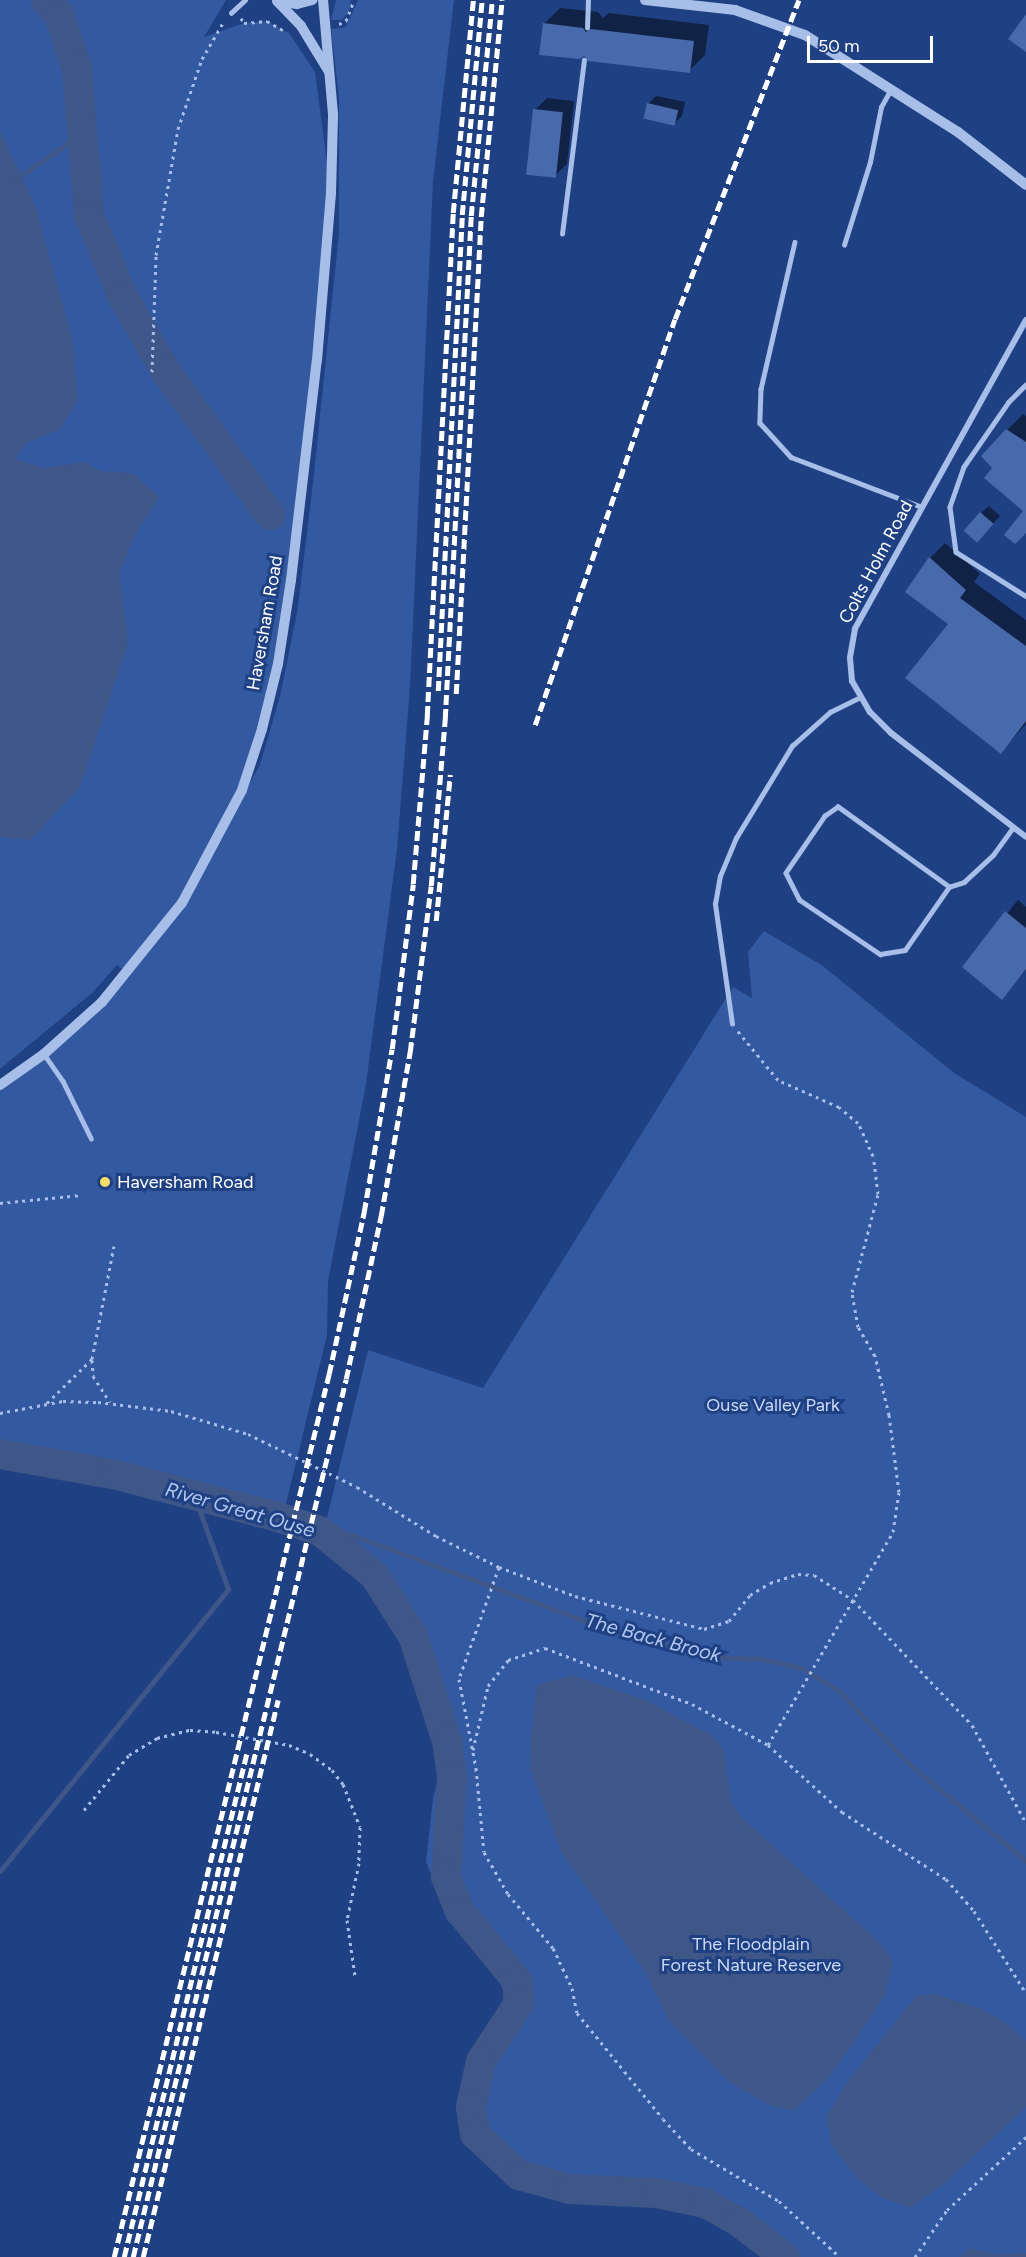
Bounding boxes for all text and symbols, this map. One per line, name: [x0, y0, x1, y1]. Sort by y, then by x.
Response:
scale bar: [810, 24, 936, 62]
text: 50 m: [818, 35, 860, 57]
street label: Colts Holm Road: [835, 497, 917, 627]
street label: Haversham Road: [243, 554, 287, 692]
place label: Haversham Road: [117, 1171, 253, 1193]
marker: Haversham Road: [98, 1175, 112, 1189]
park label: Ouse Valley Park: [706, 1394, 840, 1416]
water label: River Great Ouse: [162, 1477, 318, 1543]
water label: The Back Brook: [583, 1608, 723, 1668]
park label: The Floodplain Forest Nature Reserve: [661, 1934, 841, 1976]

